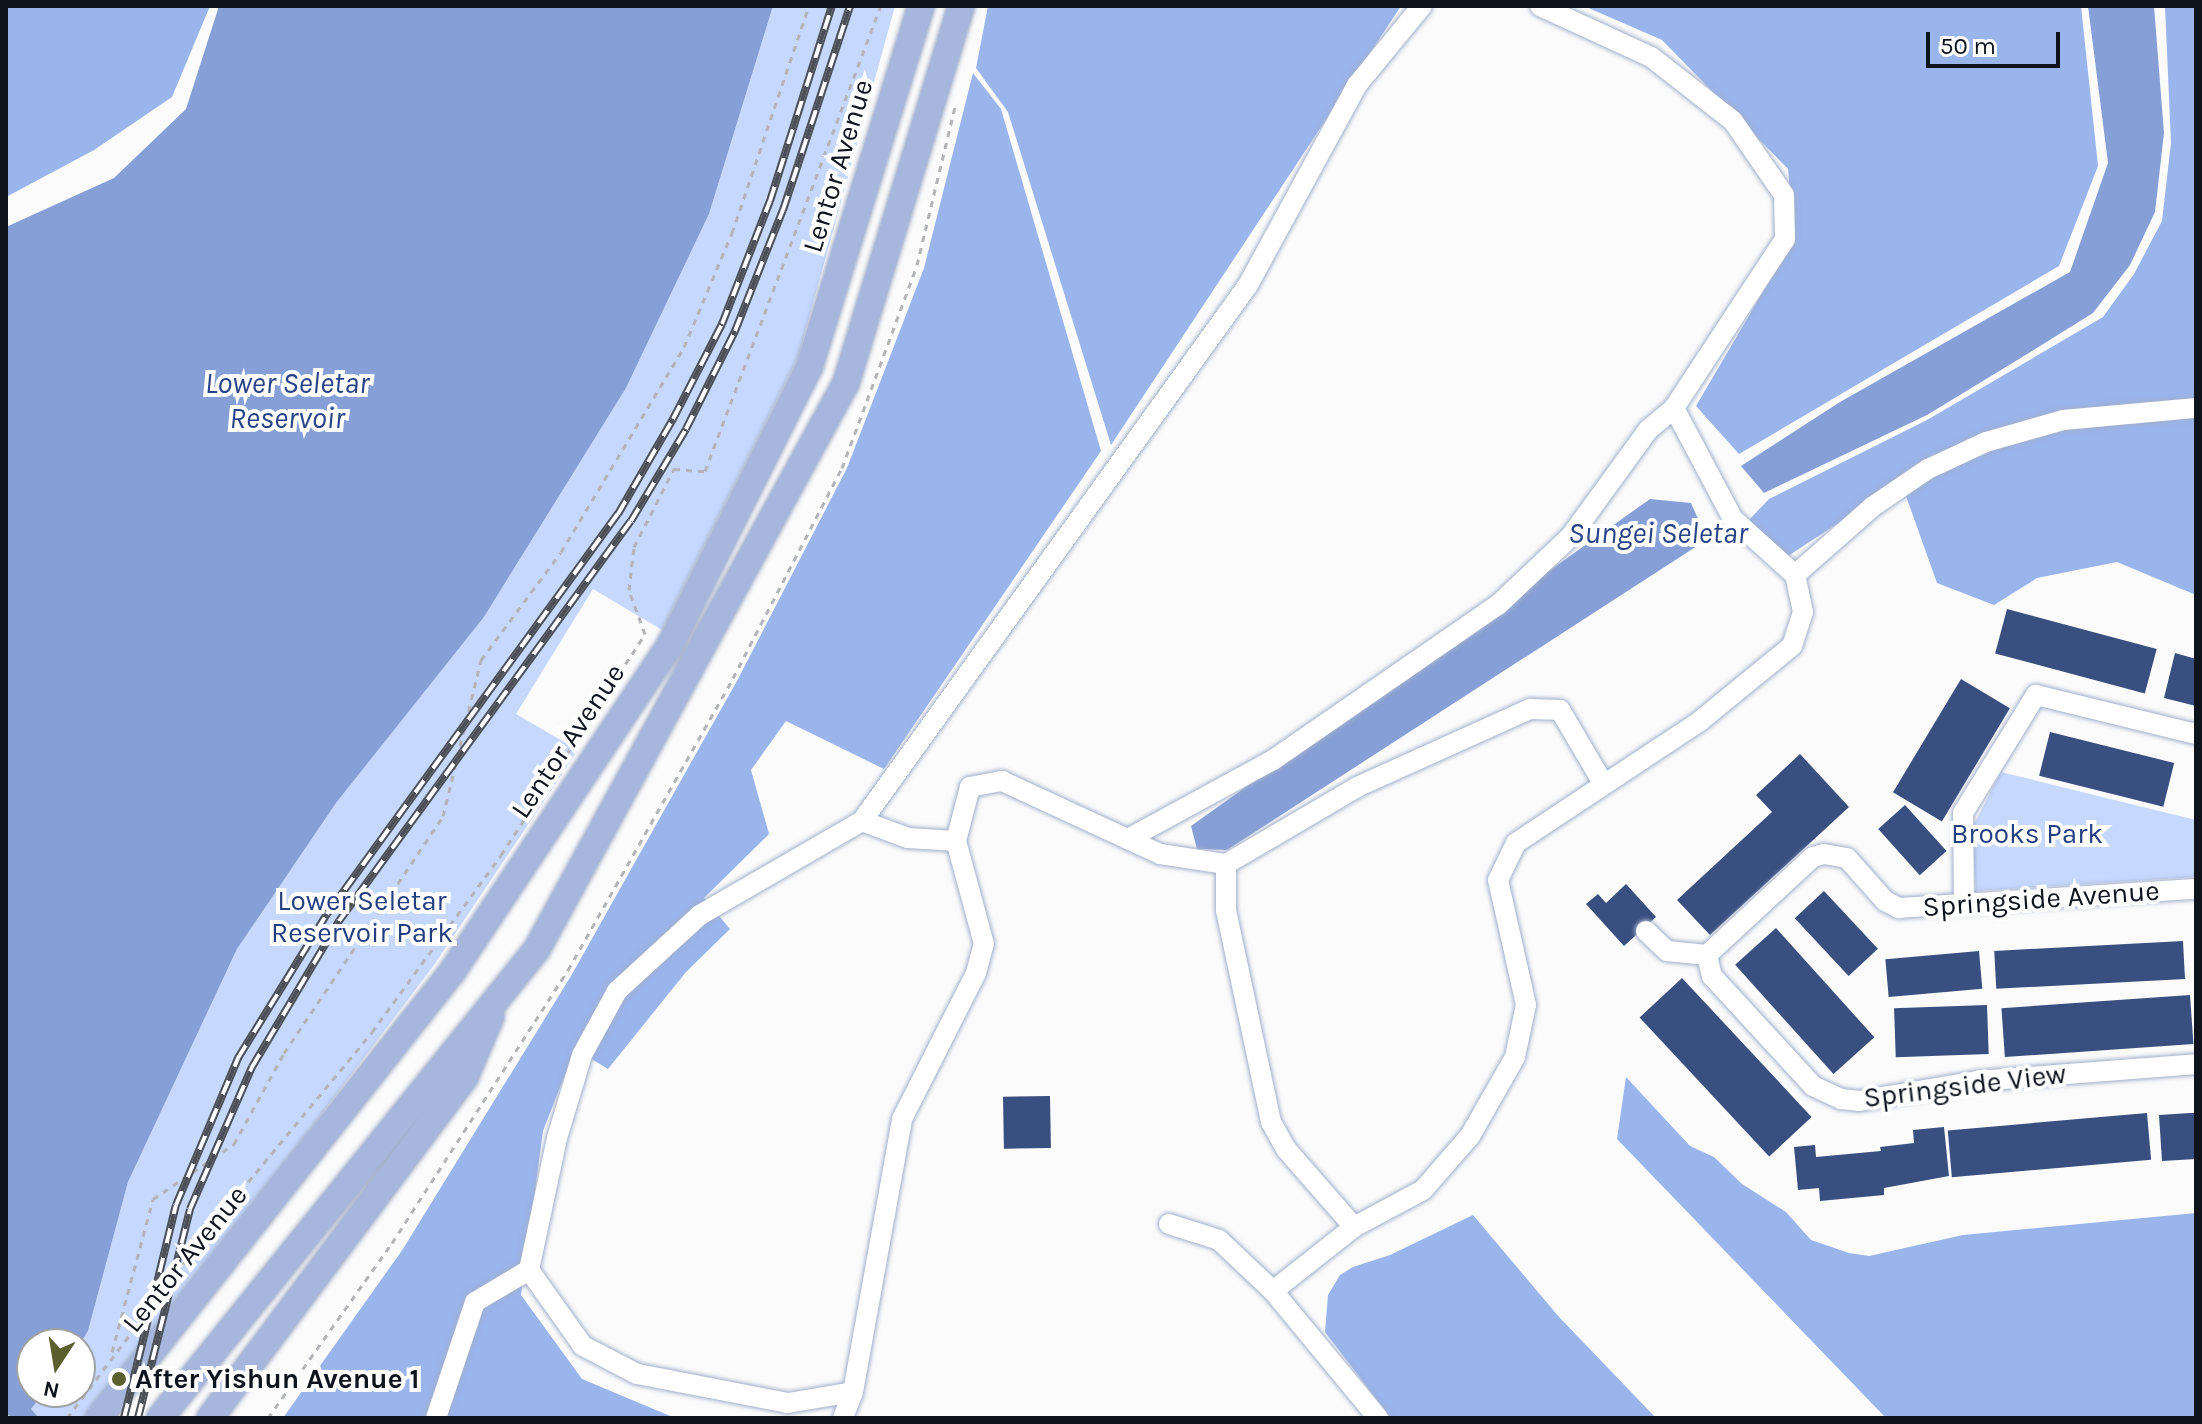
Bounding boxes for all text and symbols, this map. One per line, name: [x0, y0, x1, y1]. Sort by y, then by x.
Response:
scale bar: [1930, 16, 2064, 66]
text: 50 m: [1940, 32, 1996, 60]
street label: Lentor Avenue: [796, 75, 880, 257]
water label: Lower Seletar Reservoir: [205, 365, 369, 436]
water label: Sungei Seletar: [1568, 515, 1748, 551]
street label: Lentor Avenue: [504, 657, 632, 825]
park label: Brooks Park: [1951, 817, 2103, 851]
street label: Springside Avenue: [1921, 874, 2161, 924]
park label: Lower Seletar Reservoir Park: [271, 884, 453, 950]
street label: Springside View: [1862, 1057, 2068, 1115]
street label: Lentor Avenue: [116, 1179, 254, 1339]
north arrow: [16, 1328, 96, 1408]
place label: After Yishun Avenue 1: [135, 1362, 420, 1396]
marker: After Yishun Avenue 1: [110, 1370, 128, 1388]
text: N: [41, 1375, 62, 1404]

